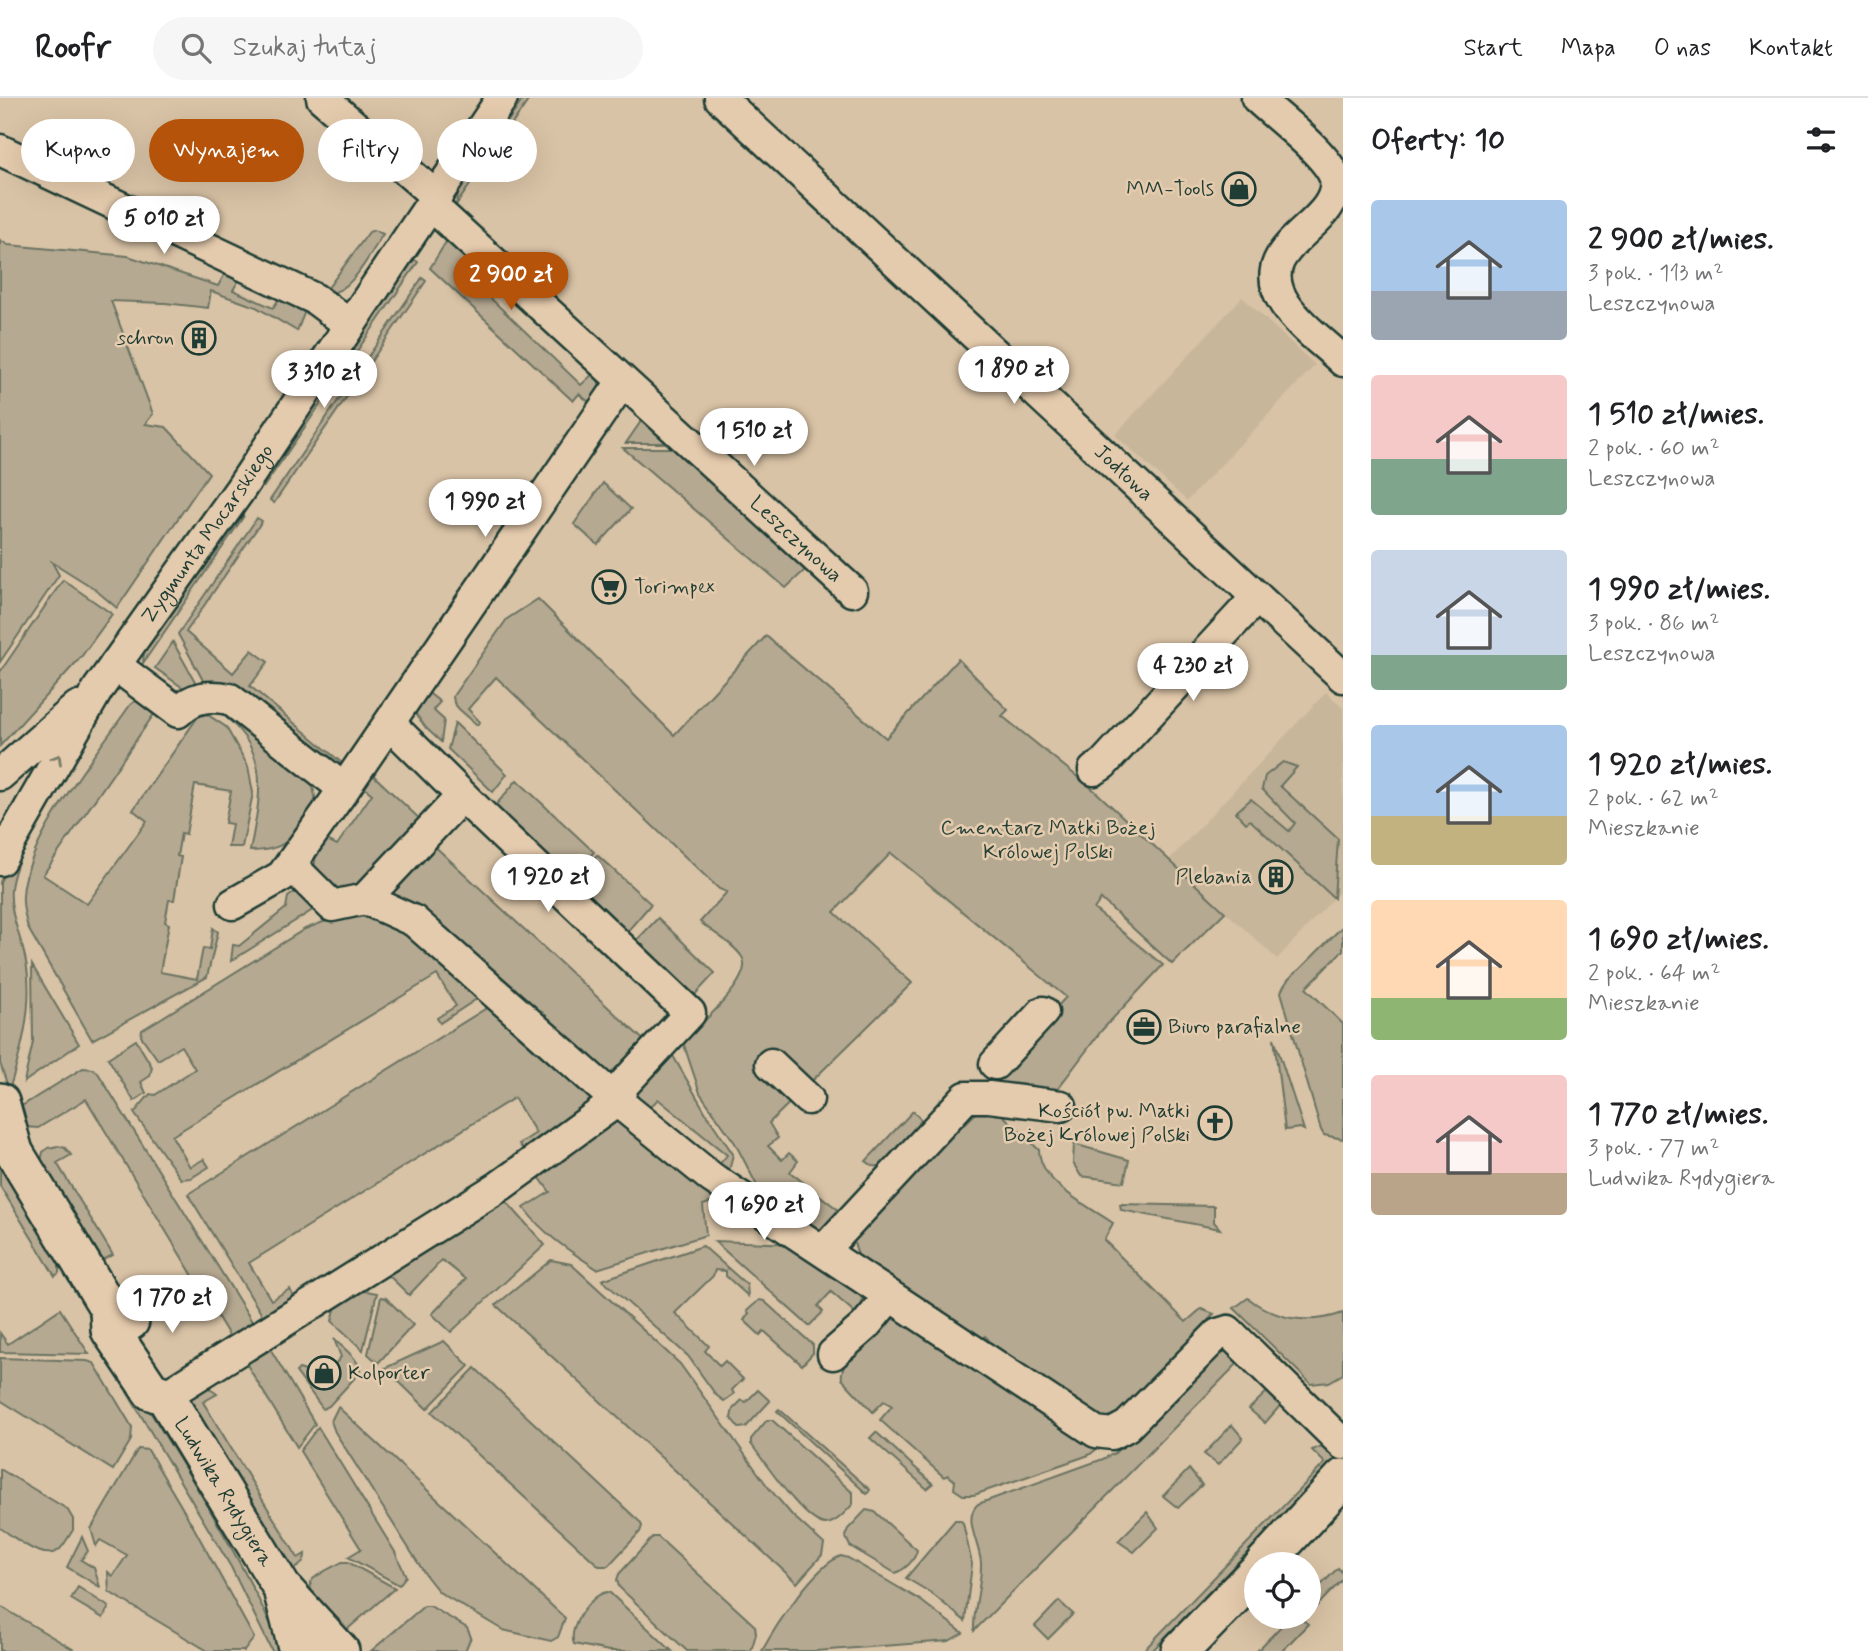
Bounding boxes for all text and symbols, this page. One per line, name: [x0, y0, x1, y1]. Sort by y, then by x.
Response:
search box: [153, 17, 643, 80]
text: Roofr: [35, 26, 111, 70]
icon: search: [177, 29, 215, 67]
text: Szukaj tutaj: [233, 31, 377, 65]
text: Start: [1464, 33, 1523, 64]
text: Mapa: [1561, 33, 1616, 64]
text: O nas: [1654, 33, 1711, 64]
text: Kontakt: [1749, 33, 1833, 64]
chip: Kupno: [21, 119, 135, 182]
chip: Wynajem: [149, 119, 304, 182]
chip: Filtry: [318, 119, 423, 182]
chip: Nowe: [437, 119, 537, 182]
text: Oferty: 10: [1371, 121, 1505, 160]
icon: filters: [1802, 121, 1840, 159]
shop icon: MM-Tools: [1220, 170, 1258, 208]
place label: MM-Tools: [1126, 175, 1214, 203]
pin: 5 010 zł: [92, 197, 236, 256]
text: 5 010 zł: [124, 204, 204, 234]
text: 2 900 zł/mies.: [1588, 220, 1774, 259]
icon: home: [1427, 228, 1511, 312]
pin: 2 900 zł: [439, 252, 583, 312]
text: 3 pok. · 113 m²: [1588, 259, 1723, 289]
text: 2 900 zł: [469, 260, 553, 290]
text: Leszczynowa: [1588, 289, 1716, 319]
building icon: schron: [180, 319, 218, 357]
place label: schron: [117, 324, 174, 352]
pin: 1 890 zł: [942, 346, 1086, 406]
pin: 3 310 zł: [252, 350, 396, 410]
text: 1 890 zł: [974, 354, 1054, 384]
text: 3 310 zł: [287, 358, 361, 388]
text: 1 510 zł/mies.: [1588, 395, 1764, 434]
icon: home: [1427, 403, 1511, 487]
pin: 1 510 zł: [682, 408, 826, 468]
text: 1 510 zł: [716, 416, 792, 446]
text: 2 pok. · 60 m²: [1588, 434, 1720, 464]
street label: Jodłowa: [1088, 438, 1159, 508]
street label: Zygmunta Mocarskiego: [135, 439, 280, 629]
text: Leszczynowa: [1588, 464, 1716, 494]
pin: 1 990 zł: [413, 480, 557, 539]
text: 1 990 zł: [445, 487, 525, 517]
street label: Leszczynowa: [743, 490, 848, 589]
supermarket icon: Torimpex: [590, 568, 628, 606]
text: 1 990 zł/mies.: [1588, 570, 1770, 609]
place label: Torimpex: [634, 573, 715, 601]
icon: home: [1427, 578, 1511, 662]
text: 3 pok. · 86 m²: [1588, 609, 1720, 639]
text: Leszczynowa: [1588, 639, 1716, 669]
pin: 4 230 zł: [1121, 644, 1265, 703]
text: 4 230 zł: [1153, 651, 1233, 681]
text: 1 920 zł/mies.: [1588, 745, 1772, 784]
icon: home: [1427, 753, 1511, 837]
one-way arrow: [49, 754, 62, 767]
text: 2 pok. · 62 m²: [1588, 784, 1719, 814]
park label: Cmentarz Matki Bożej Królowej Polski: [941, 814, 1155, 866]
text: Mieszkanie: [1588, 814, 1700, 844]
pin: 1 920 zł: [476, 854, 620, 914]
building icon: Plebania: [1257, 858, 1295, 896]
text: 1 920 zł: [507, 862, 589, 892]
place label: Plebania: [1175, 863, 1252, 891]
text: 1 690 zł/mies.: [1588, 920, 1769, 959]
icon: home: [1427, 928, 1511, 1012]
text: 2 pok. · 64 m²: [1588, 959, 1720, 989]
text: Mieszkanie: [1588, 989, 1700, 1019]
office icon: Biuro parafialne: [1125, 1008, 1163, 1046]
place label: Biuro parafialne: [1168, 1013, 1301, 1041]
text: 1 770 zł/mies.: [1588, 1095, 1768, 1134]
place label: Kościół pw. Matki Bożej Królowej Polski: [1004, 1097, 1190, 1149]
icon: home: [1427, 1103, 1511, 1187]
church icon: Kościół pw. Matki Bożej Królowej Polski: [1196, 1104, 1234, 1142]
text: 3 pok. · 77 m²: [1588, 1134, 1719, 1164]
text: Ludwika Rydygiera: [1588, 1164, 1775, 1194]
pin: 1 690 zł: [692, 1182, 836, 1242]
text: 1 690 zł: [724, 1190, 804, 1220]
pin: 1 770 zł: [100, 1276, 244, 1335]
text: 1 770 zł: [132, 1283, 212, 1313]
shop icon: Kolporter: [305, 1354, 343, 1392]
place label: Kolporter: [348, 1359, 430, 1387]
street label: Ludwika Rydygiera: [167, 1412, 280, 1573]
map controls: [1244, 1552, 1321, 1629]
button: locate: [1244, 1552, 1321, 1629]

